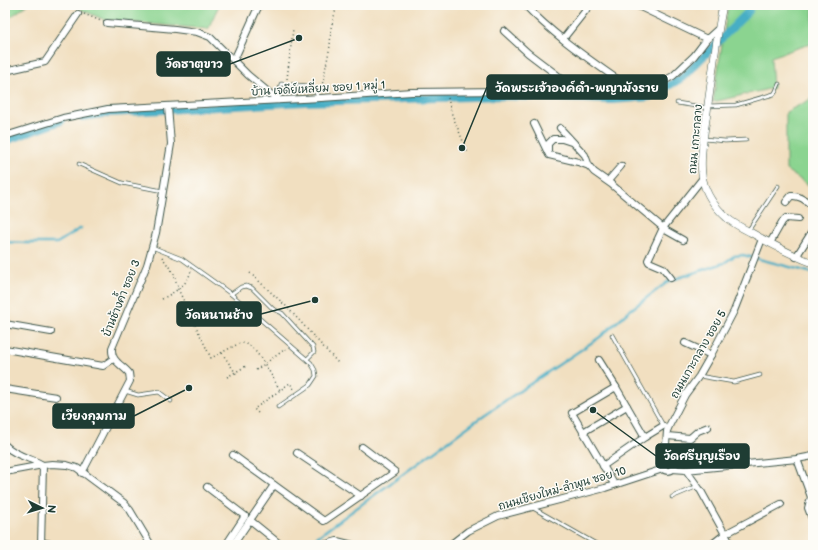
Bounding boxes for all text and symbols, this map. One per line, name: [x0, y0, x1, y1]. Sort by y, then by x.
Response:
callout: วัดธาตุขาว: [157, 52, 230, 76]
text: วัดธาตุขาว: [165, 57, 223, 73]
street label: บ้าน เจดีย์เหลี่ยม ซอย 1 หมู่ 1: [250, 74, 386, 101]
callout: วัดพระเจ้าองค์ดำ-พญามังราย: [487, 75, 667, 99]
text: วัดพระเจ้าองค์ดำ-พญามังราย: [495, 80, 659, 96]
street label: ถนน เกาะกลาง: [686, 103, 705, 175]
street label: บ้านช้างค้ำ ซอย 3: [95, 256, 143, 339]
callout: วัดหนานช้าง: [177, 302, 261, 326]
text: วัดหนานช้าง: [185, 308, 254, 323]
street label: ถนนเกาะกลาง ซอย 5: [668, 308, 729, 401]
callout: เวียงกุมกาม: [53, 404, 134, 428]
text: เวียงกุมกาม: [61, 408, 127, 425]
callout: วัดศรีบุญเรือง: [656, 444, 749, 468]
text: วัดศรีบุญเรือง: [664, 448, 741, 465]
street label: ถนนเชียงใหม่-ลำพูน ซอย 10: [496, 462, 629, 515]
north arrow: [22, 488, 62, 528]
text: N: [45, 504, 58, 514]

